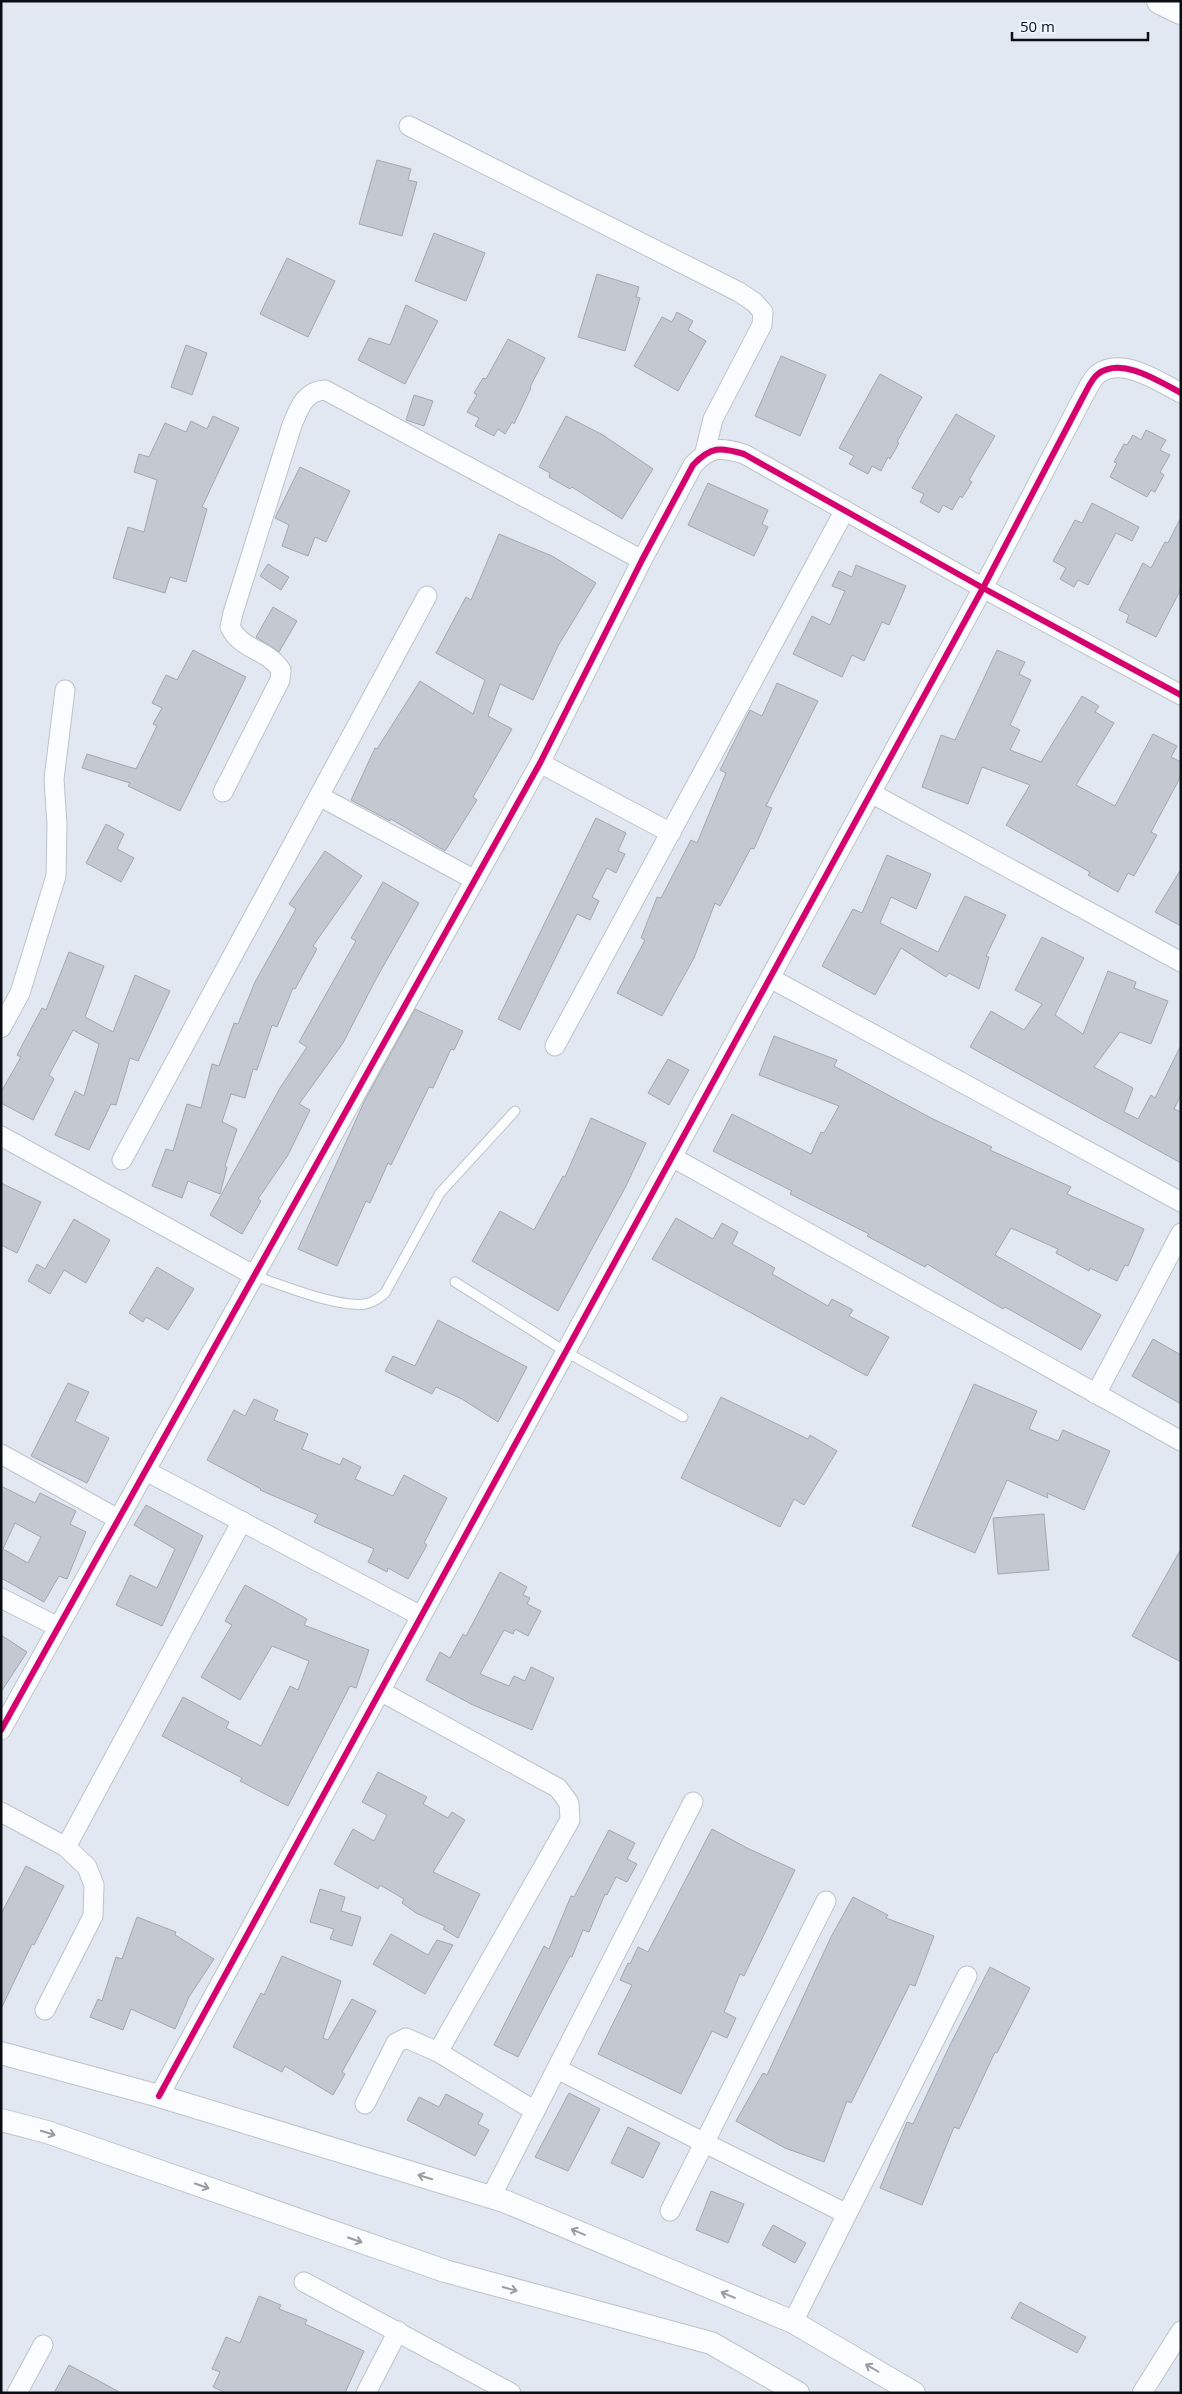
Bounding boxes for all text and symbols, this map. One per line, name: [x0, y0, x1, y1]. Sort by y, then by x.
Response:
scale bar: [1012, 10, 1148, 42]
text: 50 m: [1020, 16, 1055, 36]
one-way arrow: [40, 2129, 56, 2139]
one-way arrow: [418, 2172, 434, 2182]
one-way arrow: [194, 2182, 209, 2191]
one-way arrow: [571, 2226, 586, 2236]
one-way arrow: [347, 2236, 362, 2245]
one-way arrow: [502, 2284, 518, 2294]
one-way arrow: [721, 2289, 736, 2299]
one-way arrow: [866, 2363, 880, 2373]

